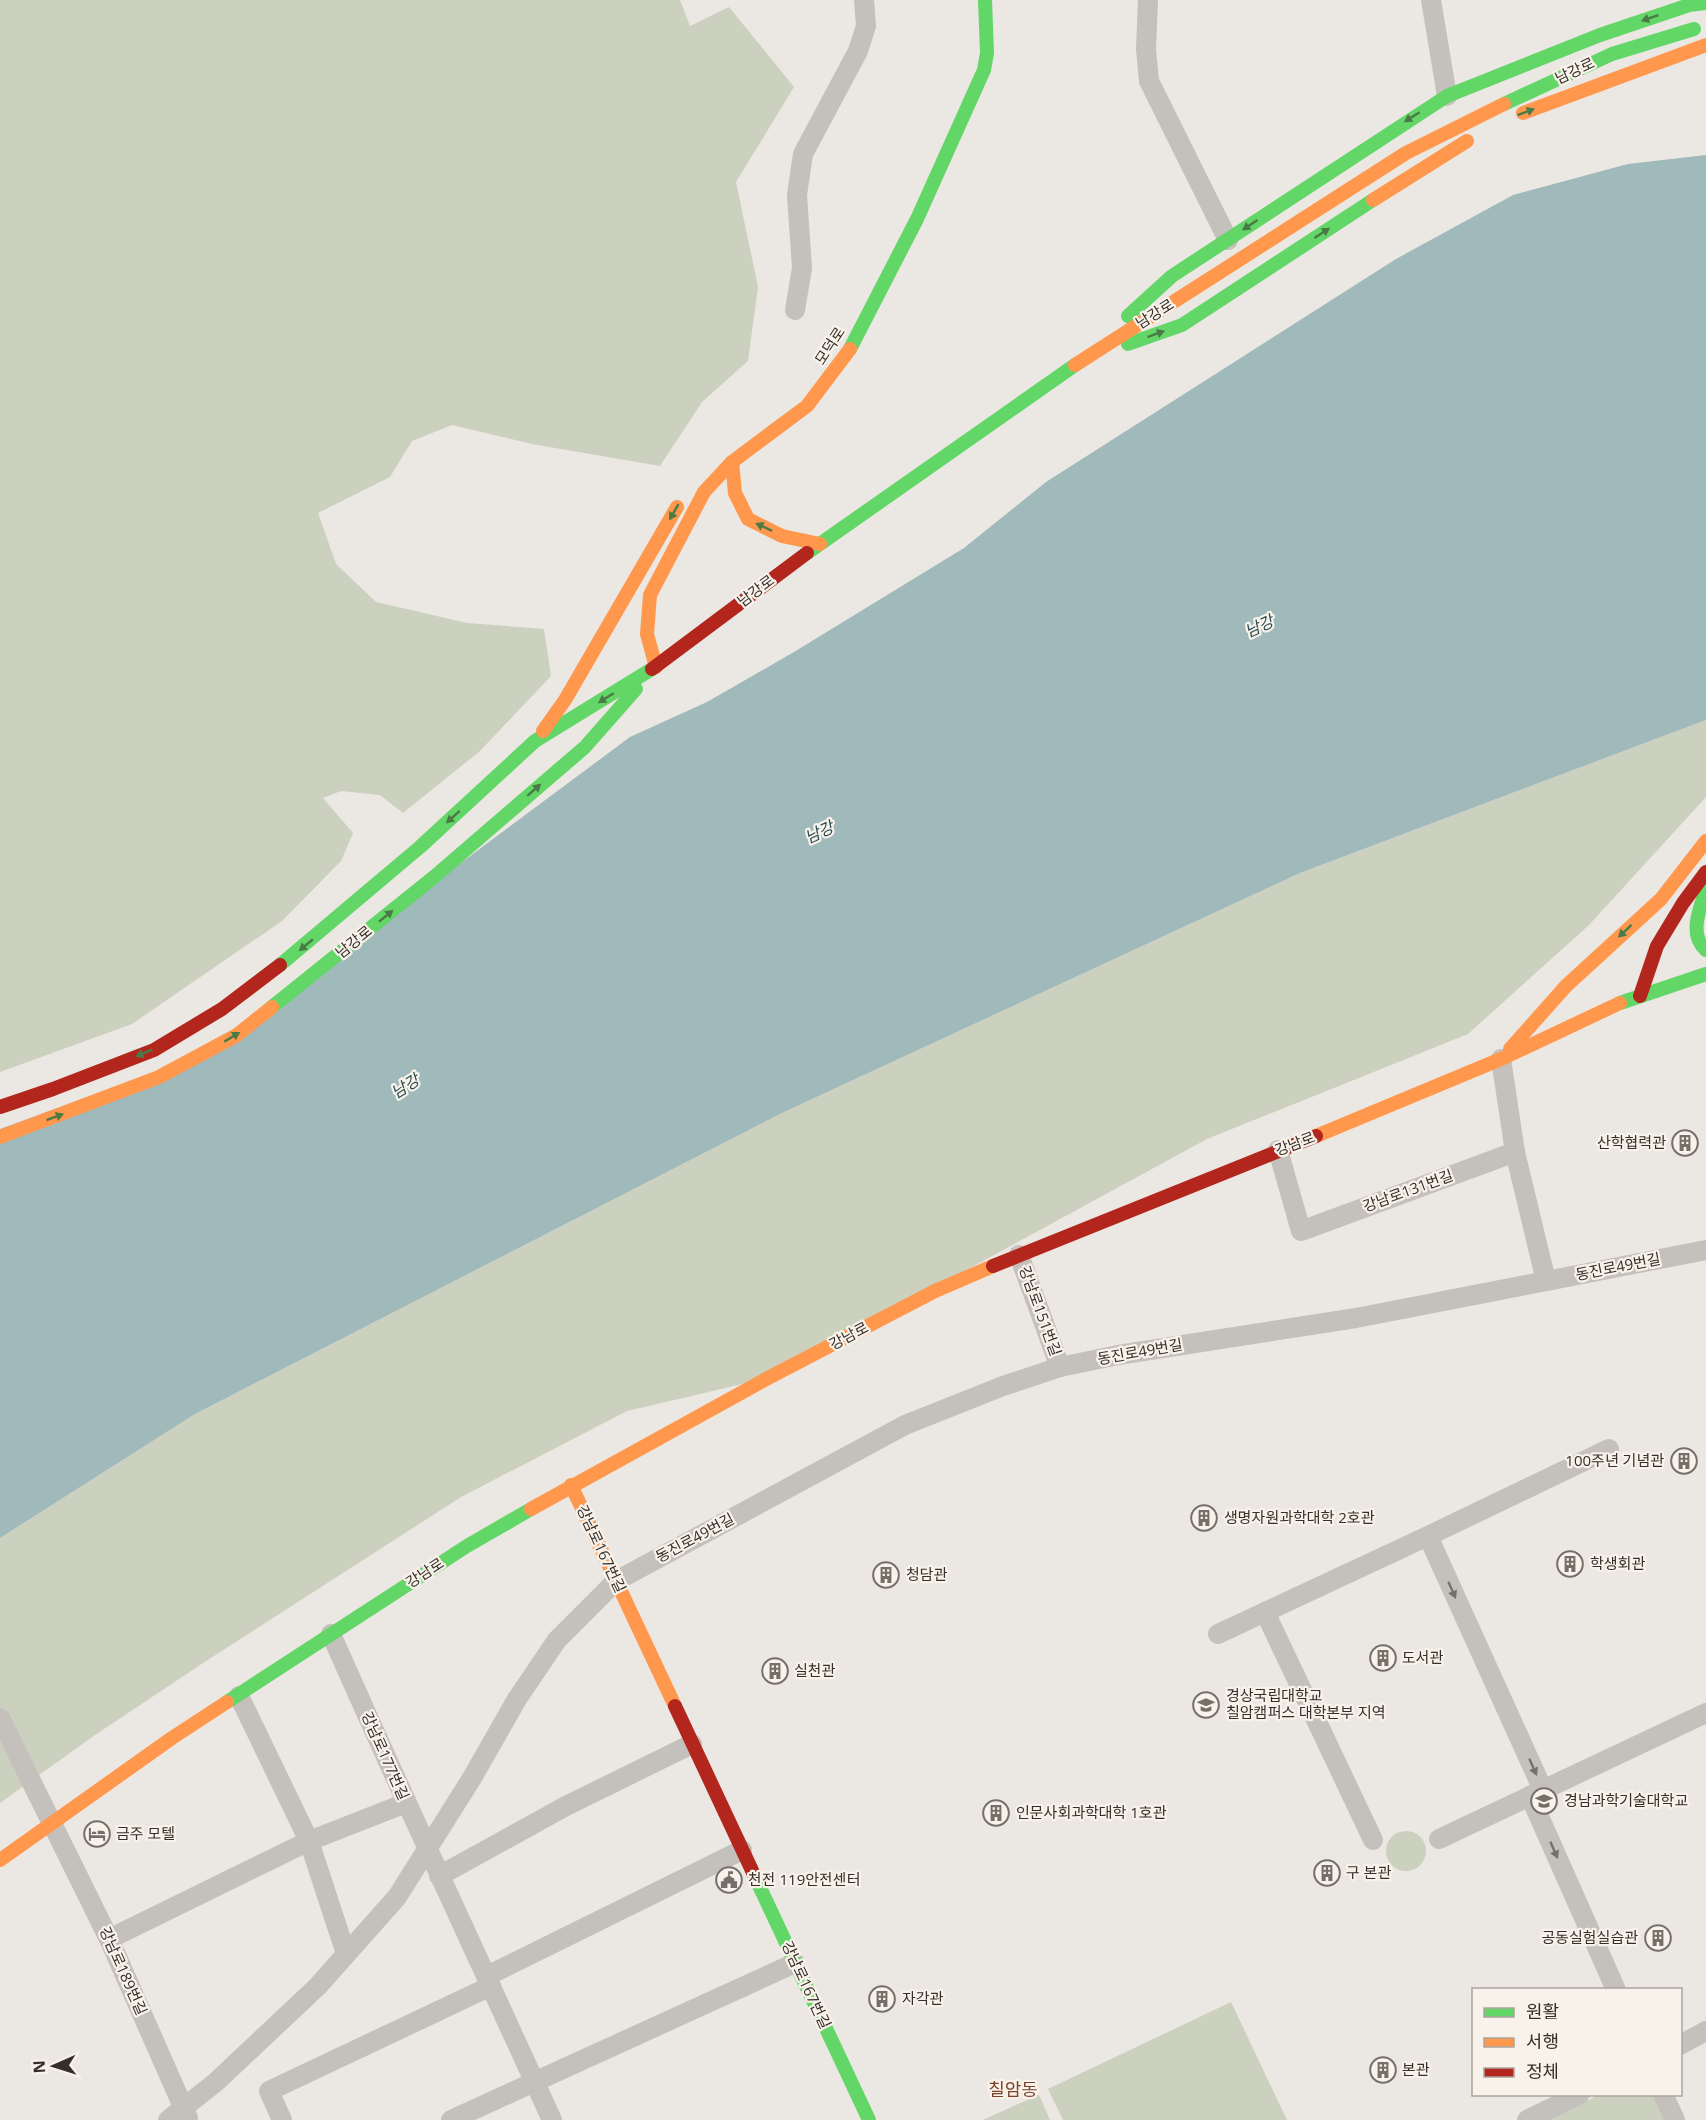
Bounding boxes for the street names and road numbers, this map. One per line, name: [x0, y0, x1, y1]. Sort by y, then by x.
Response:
street label: 남강로: [1552, 52, 1598, 88]
street label: 남강로: [1132, 294, 1177, 333]
street label: 모덕로: [809, 323, 849, 368]
street label: 남강로: [733, 570, 778, 611]
street label: 남강로: [331, 920, 376, 962]
street label: 강남로: [1272, 1126, 1318, 1160]
street label: 강남로131번길: [1360, 1164, 1456, 1216]
street label: 동진로49번길: [1574, 1248, 1662, 1284]
street label: 강남로151번길: [1015, 1263, 1067, 1359]
street label: 강남로: [826, 1317, 872, 1354]
street label: 동진로49번길: [1096, 1334, 1184, 1368]
street label: 강남로167번길: [573, 1501, 631, 1596]
street label: 동진로49번길: [652, 1508, 737, 1566]
street label: 강남로: [402, 1552, 447, 1592]
street label: 강남로177번길: [358, 1708, 414, 1803]
street label: 강남로189번길: [96, 1923, 152, 2018]
street label: 강남로167번길: [778, 1937, 836, 2032]

